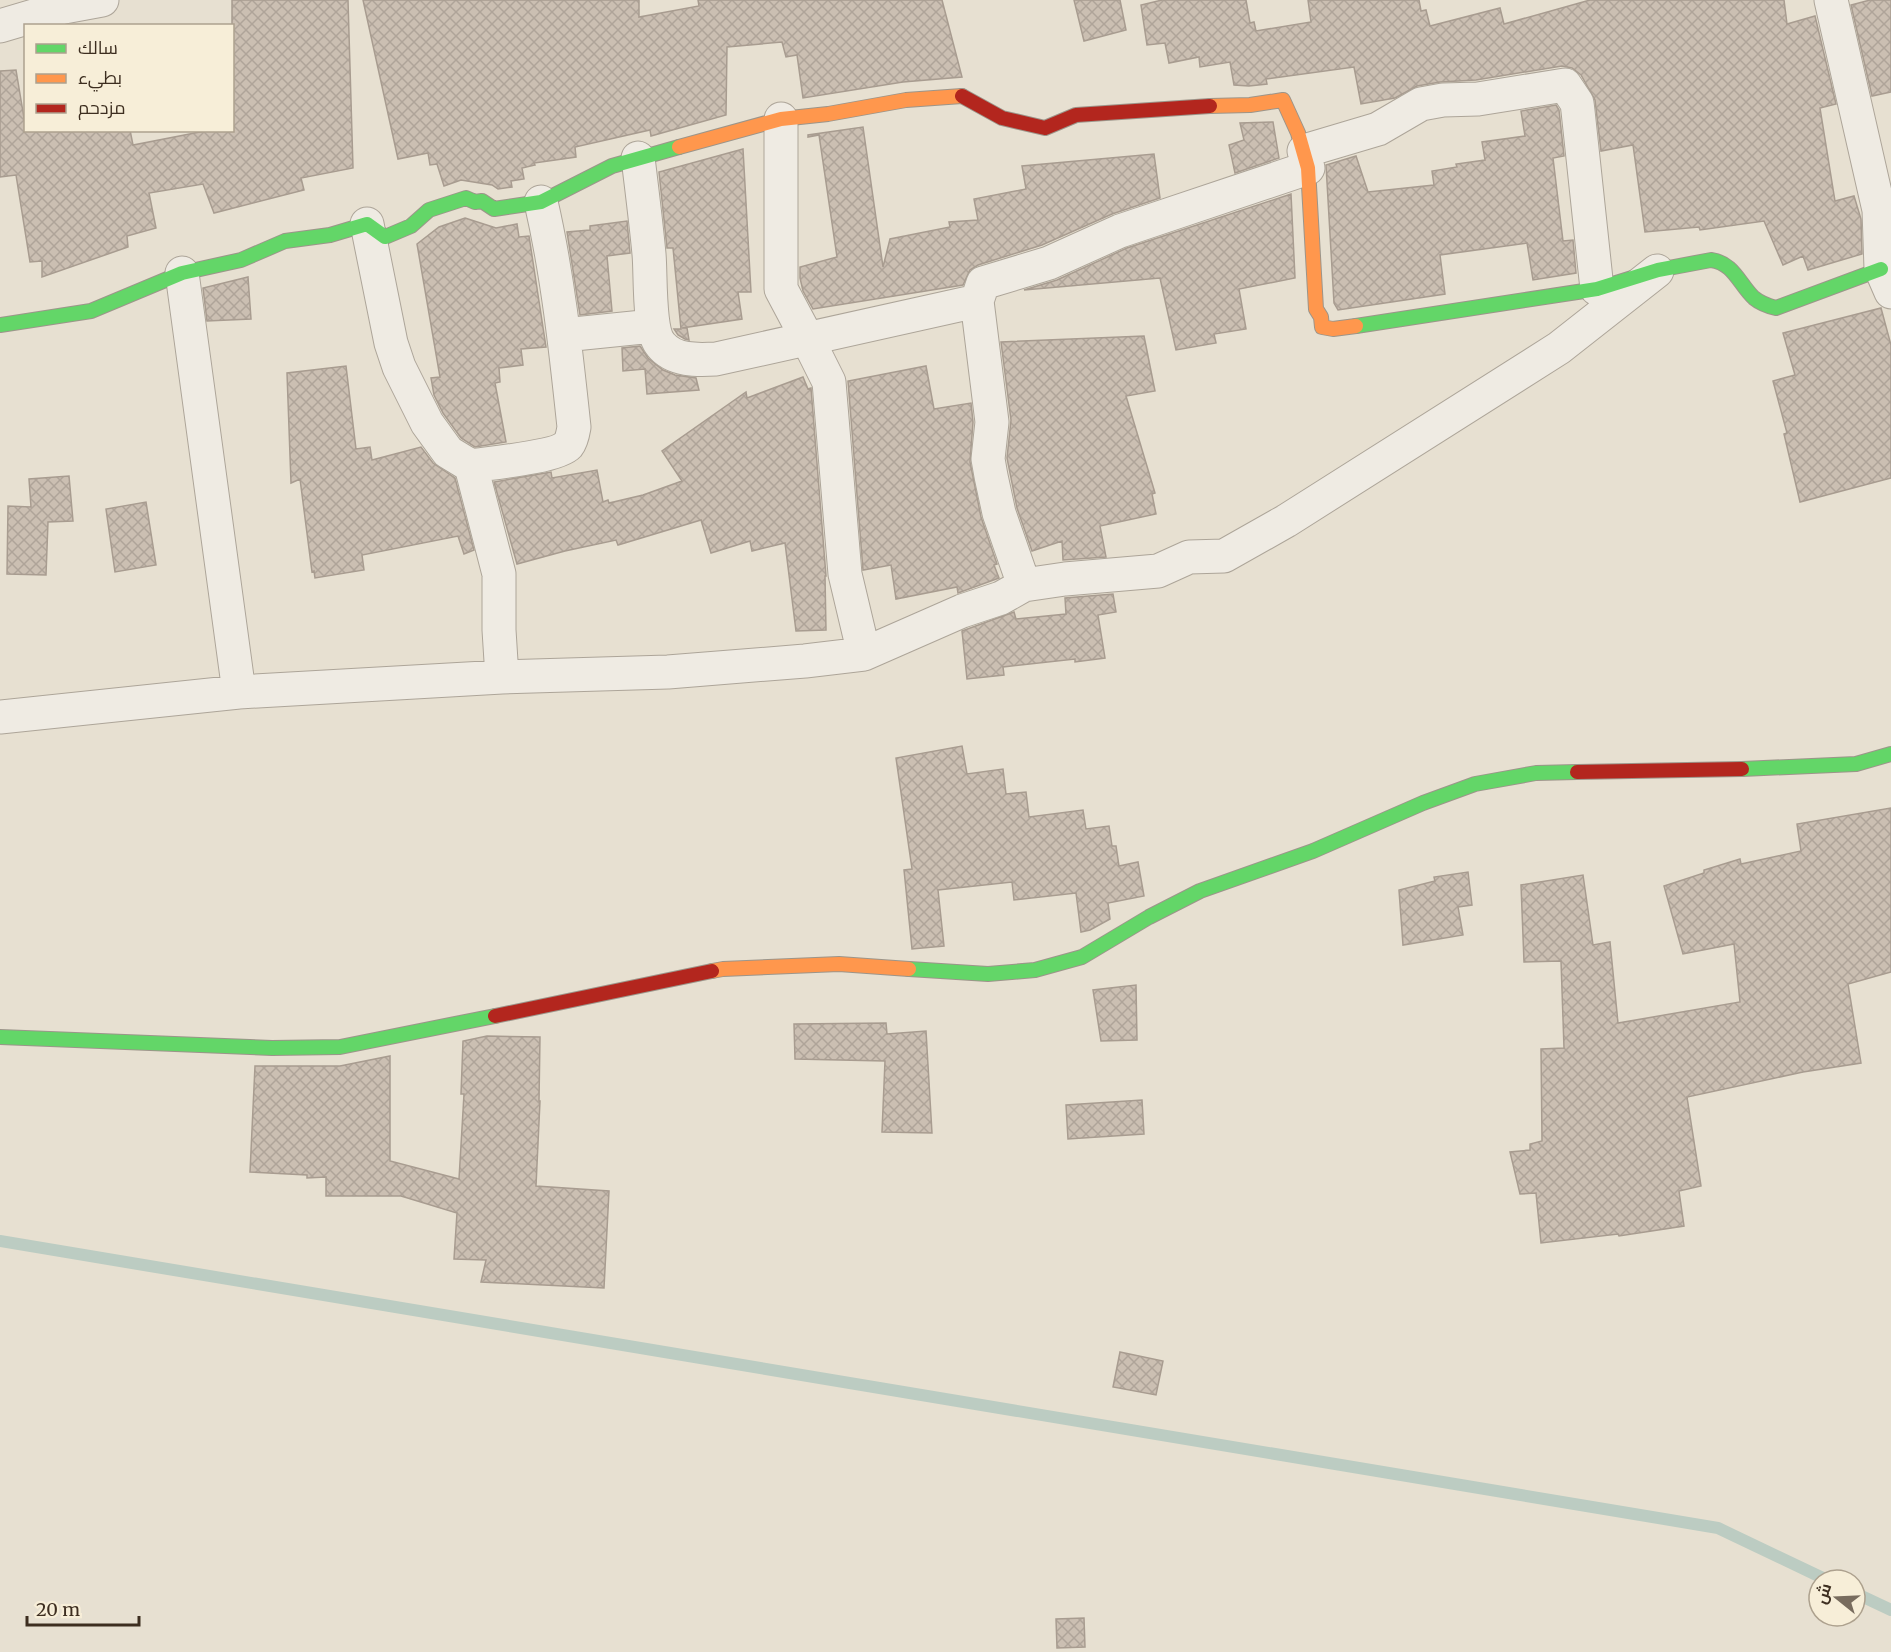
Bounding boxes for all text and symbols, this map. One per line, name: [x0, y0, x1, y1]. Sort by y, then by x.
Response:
legend: [24, 24, 234, 132]
text: سالك: [78, 36, 118, 59]
text: بطيء: [78, 66, 122, 92]
text: مزدحم: [78, 96, 126, 120]
north arrow: [1807, 1568, 1867, 1628]
text: ش: [1810, 1581, 1835, 1606]
scale bar: [27, 1589, 140, 1627]
text: 20 m: [36, 1598, 80, 1621]

